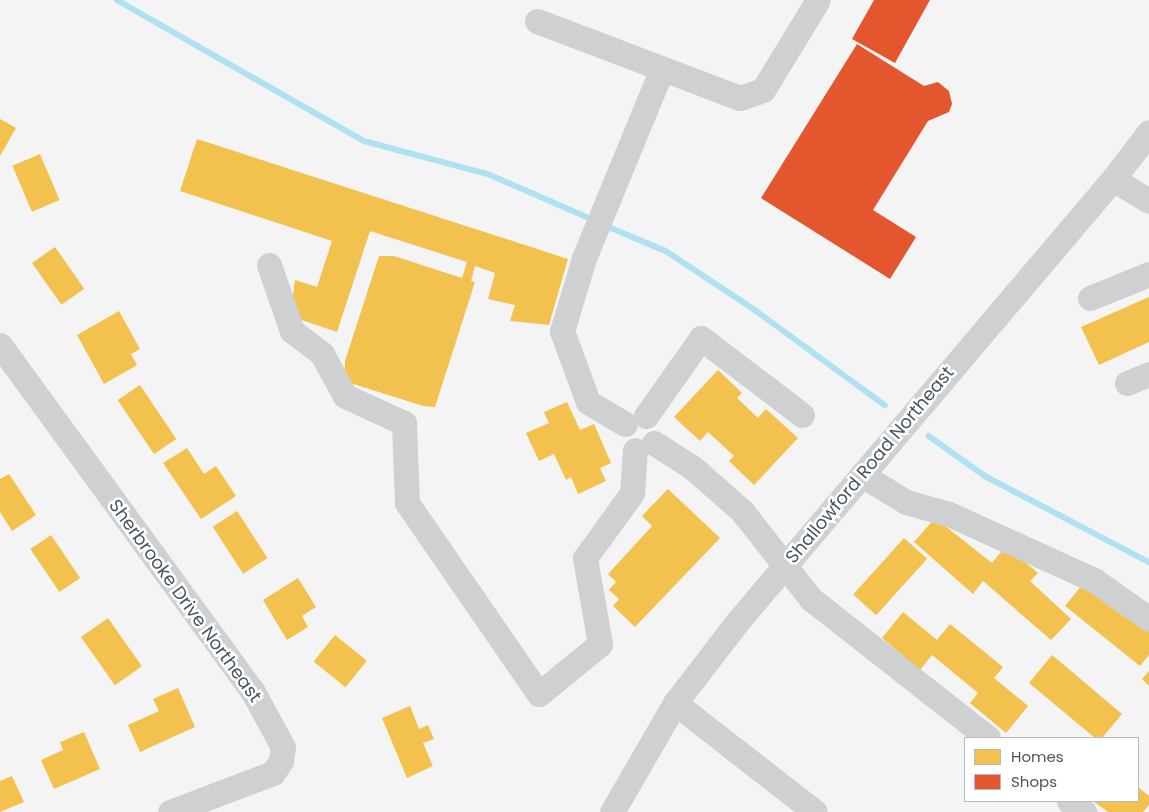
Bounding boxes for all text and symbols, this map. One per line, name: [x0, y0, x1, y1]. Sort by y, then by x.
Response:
street label: Shallowford Road Northeast: [781, 362, 959, 568]
street label: Sherbrooke Drive Northeast: [104, 495, 266, 707]
legend: [964, 737, 1139, 802]
text: Homes: [1011, 746, 1064, 767]
text: Shops: [1011, 771, 1057, 792]

